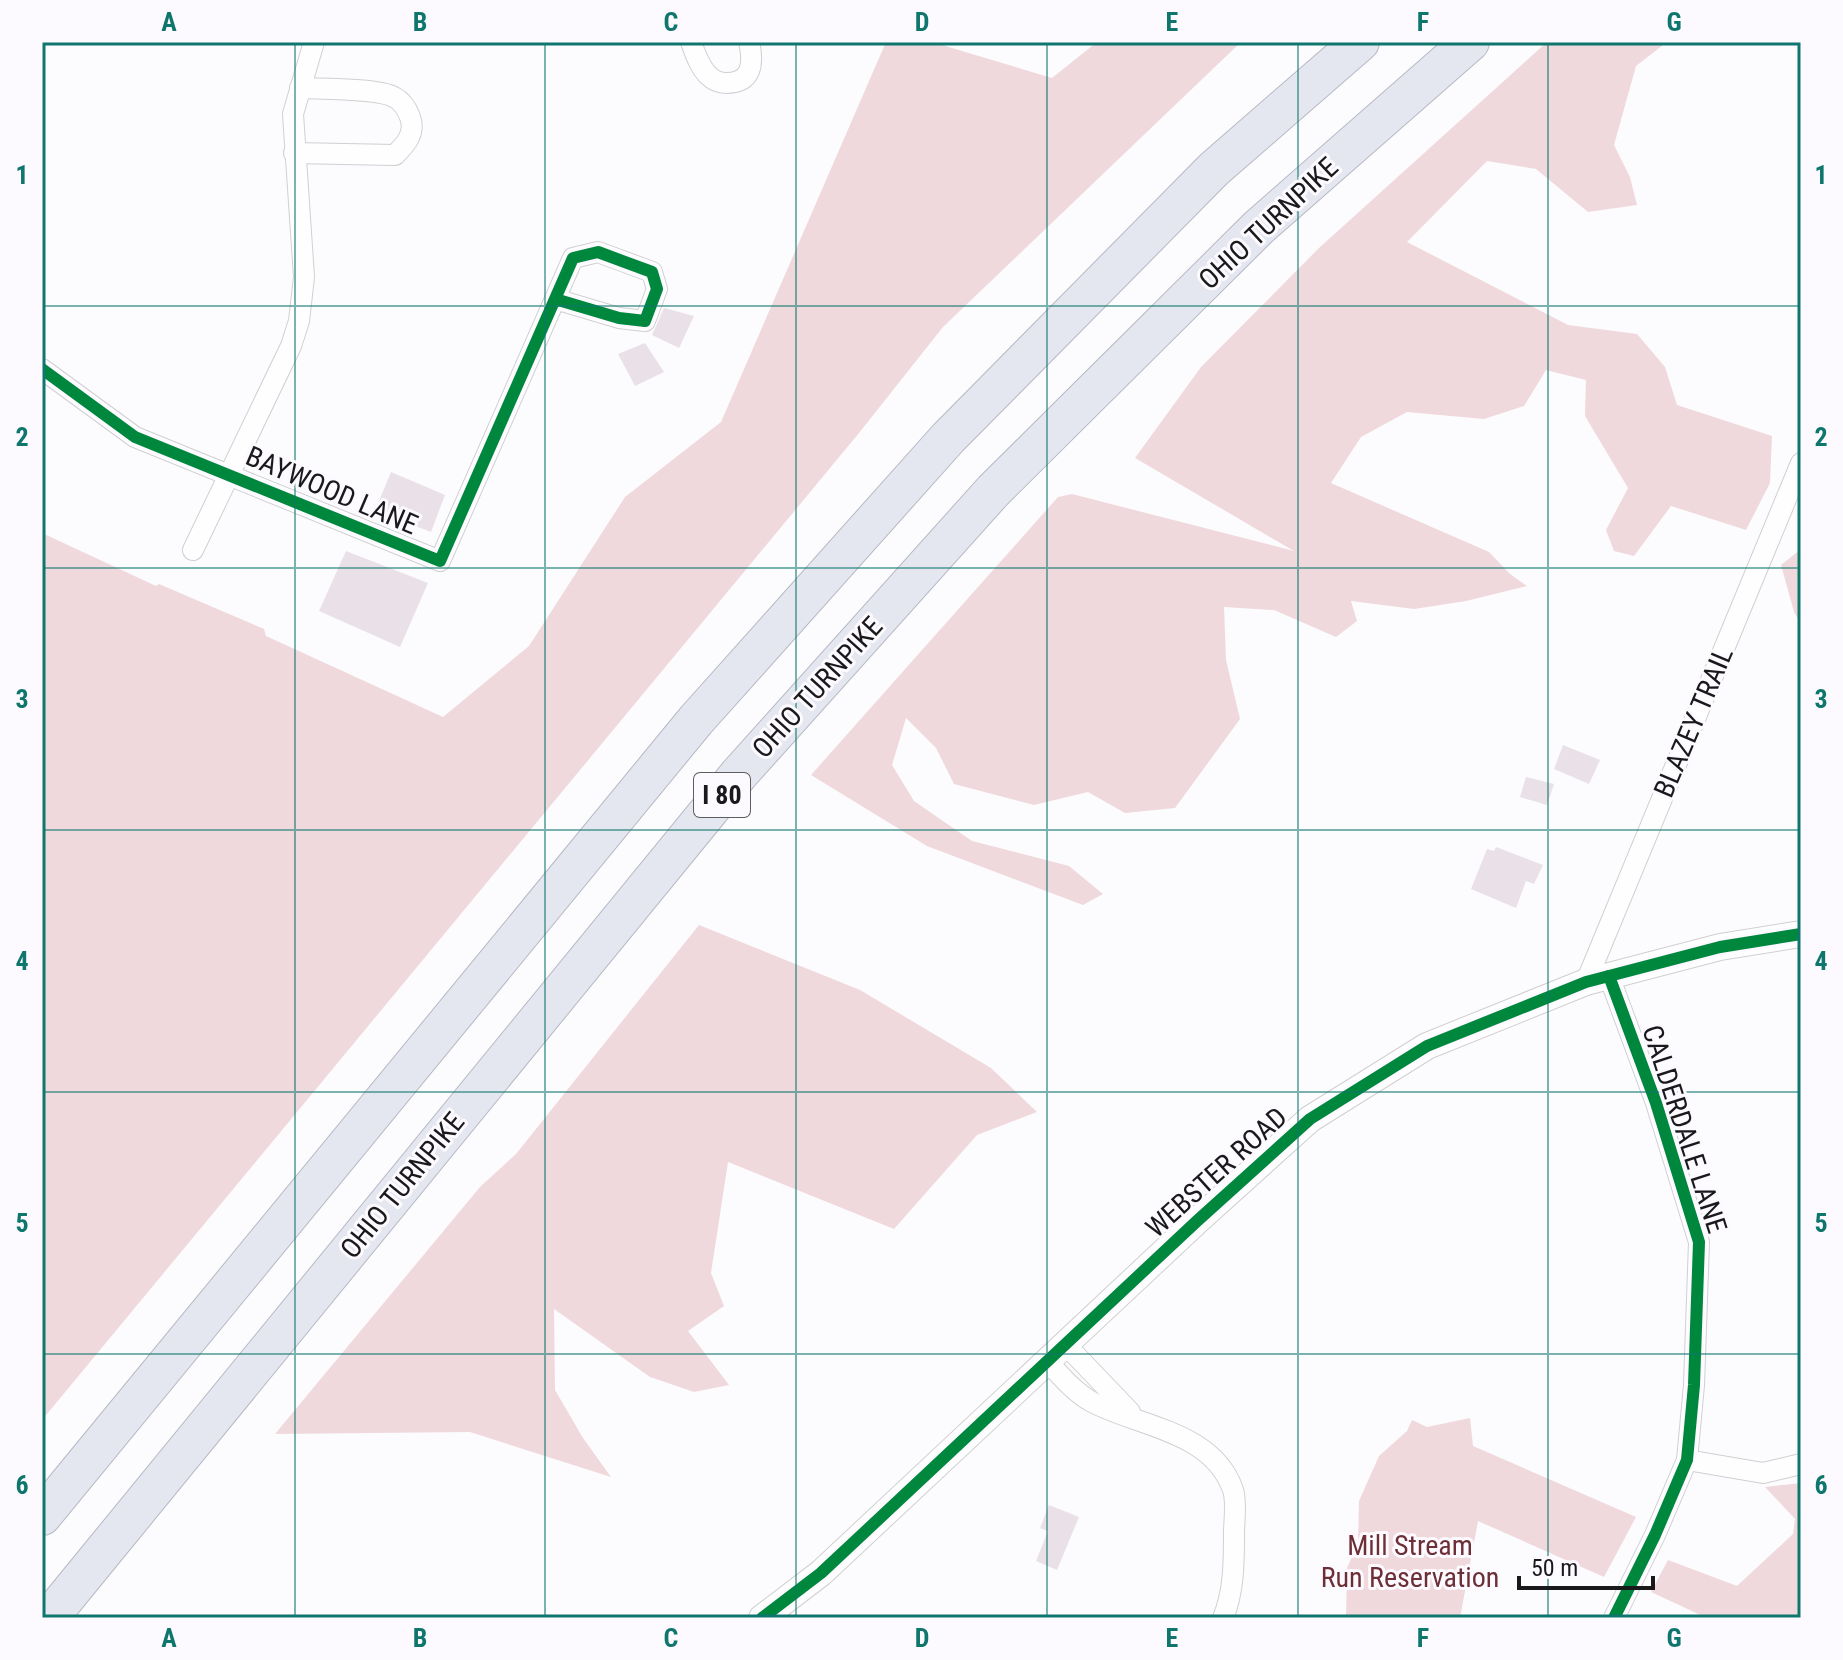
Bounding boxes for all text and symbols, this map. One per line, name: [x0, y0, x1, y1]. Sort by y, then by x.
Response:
text: A: [161, 7, 177, 37]
text: B: [413, 7, 427, 37]
text: C: [664, 7, 679, 37]
text: D: [915, 7, 929, 37]
text: E: [1166, 7, 1179, 37]
text: F: [1417, 7, 1429, 37]
text: G: [1666, 7, 1682, 37]
street label: OHIO TURNPIKE: [1192, 151, 1345, 296]
text: 1: [15, 160, 29, 190]
text: 1: [1814, 160, 1828, 190]
text: 2: [15, 422, 29, 452]
text: 2: [1814, 422, 1828, 452]
street label: BAYWOOD LANE: [241, 439, 423, 541]
street label: OHIO TURNPIKE: [746, 610, 889, 765]
street label: BLAZEY TRAIL: [1647, 642, 1740, 802]
text: 3: [15, 684, 29, 714]
text: 3: [1814, 684, 1828, 714]
road number: I 80: [694, 773, 750, 817]
text: 4: [15, 946, 29, 976]
text: 4: [1814, 946, 1828, 976]
street label: CALDERDALE LANE: [1635, 1021, 1734, 1237]
street label: WEBSTER ROAD: [1139, 1100, 1294, 1244]
street label: OHIO TURNPIKE: [334, 1106, 471, 1265]
text: 5: [15, 1208, 29, 1238]
text: 5: [1814, 1208, 1828, 1238]
text: 6: [15, 1470, 29, 1500]
text: 6: [1814, 1470, 1828, 1500]
park label: Mill Stream Run Reservation: [1321, 1529, 1499, 1594]
scale bar: [1519, 1540, 1653, 1590]
text: 50 m: [1531, 1554, 1578, 1582]
text: A: [161, 1623, 177, 1653]
text: B: [413, 1623, 427, 1653]
text: C: [664, 1623, 679, 1653]
text: D: [915, 1623, 929, 1653]
text: E: [1166, 1623, 1179, 1653]
text: F: [1417, 1623, 1429, 1653]
text: G: [1666, 1623, 1682, 1653]

